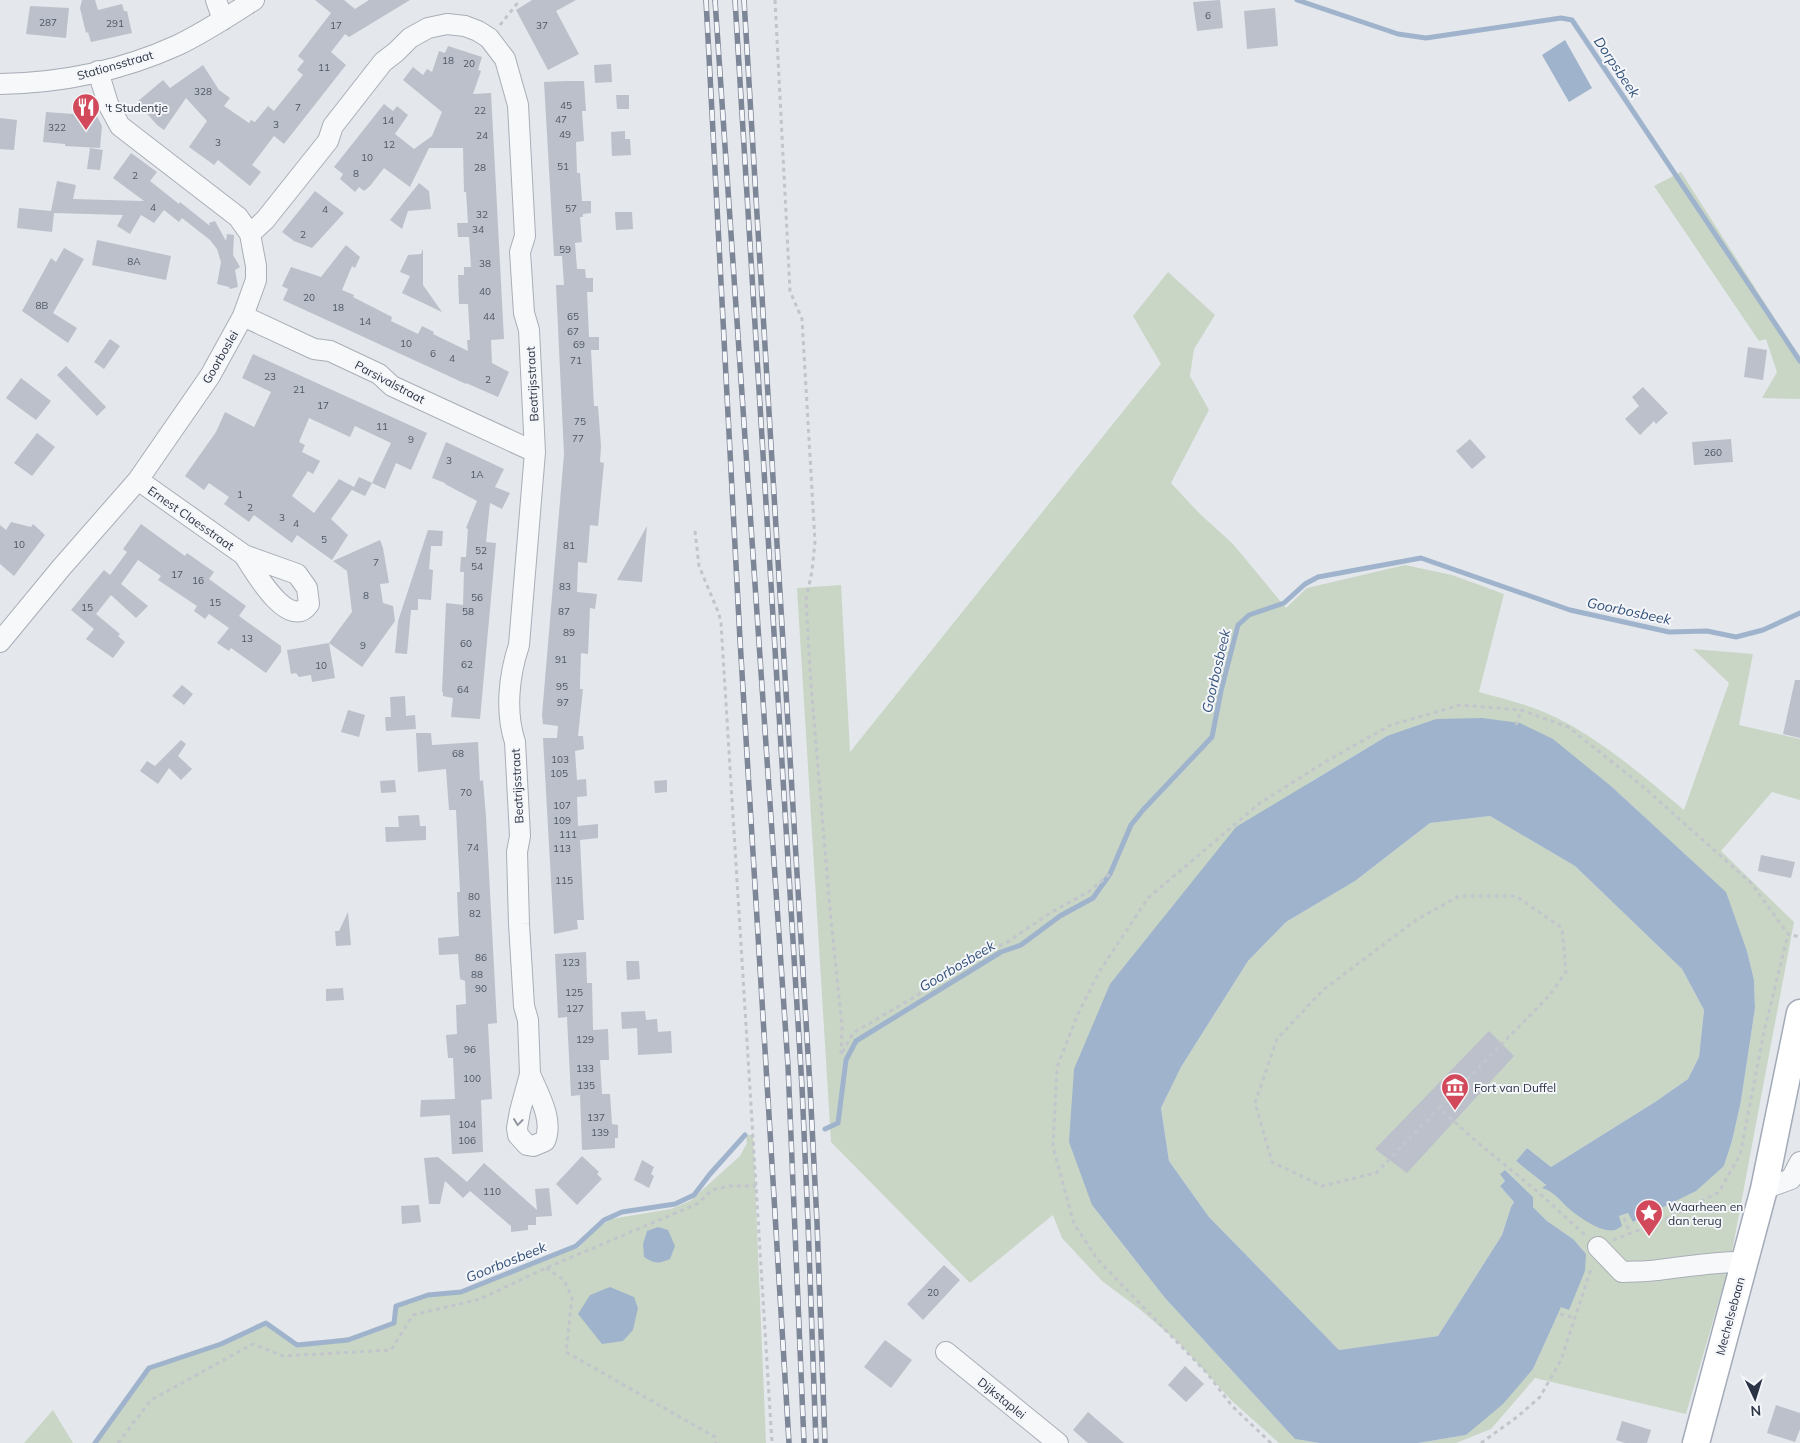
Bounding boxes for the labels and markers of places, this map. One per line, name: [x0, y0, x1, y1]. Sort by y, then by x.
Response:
restaurant icon: 't Studentje: [71, 92, 101, 131]
place label: 't Studentje: [105, 100, 168, 115]
museum icon: Fort van Duffel: [1440, 1072, 1470, 1111]
place label: Fort van Duffel: [1474, 1080, 1556, 1095]
place icon: Waarheen en dan terug: [1634, 1198, 1664, 1237]
place label: Waarheen en dan terug: [1668, 1199, 1743, 1228]

